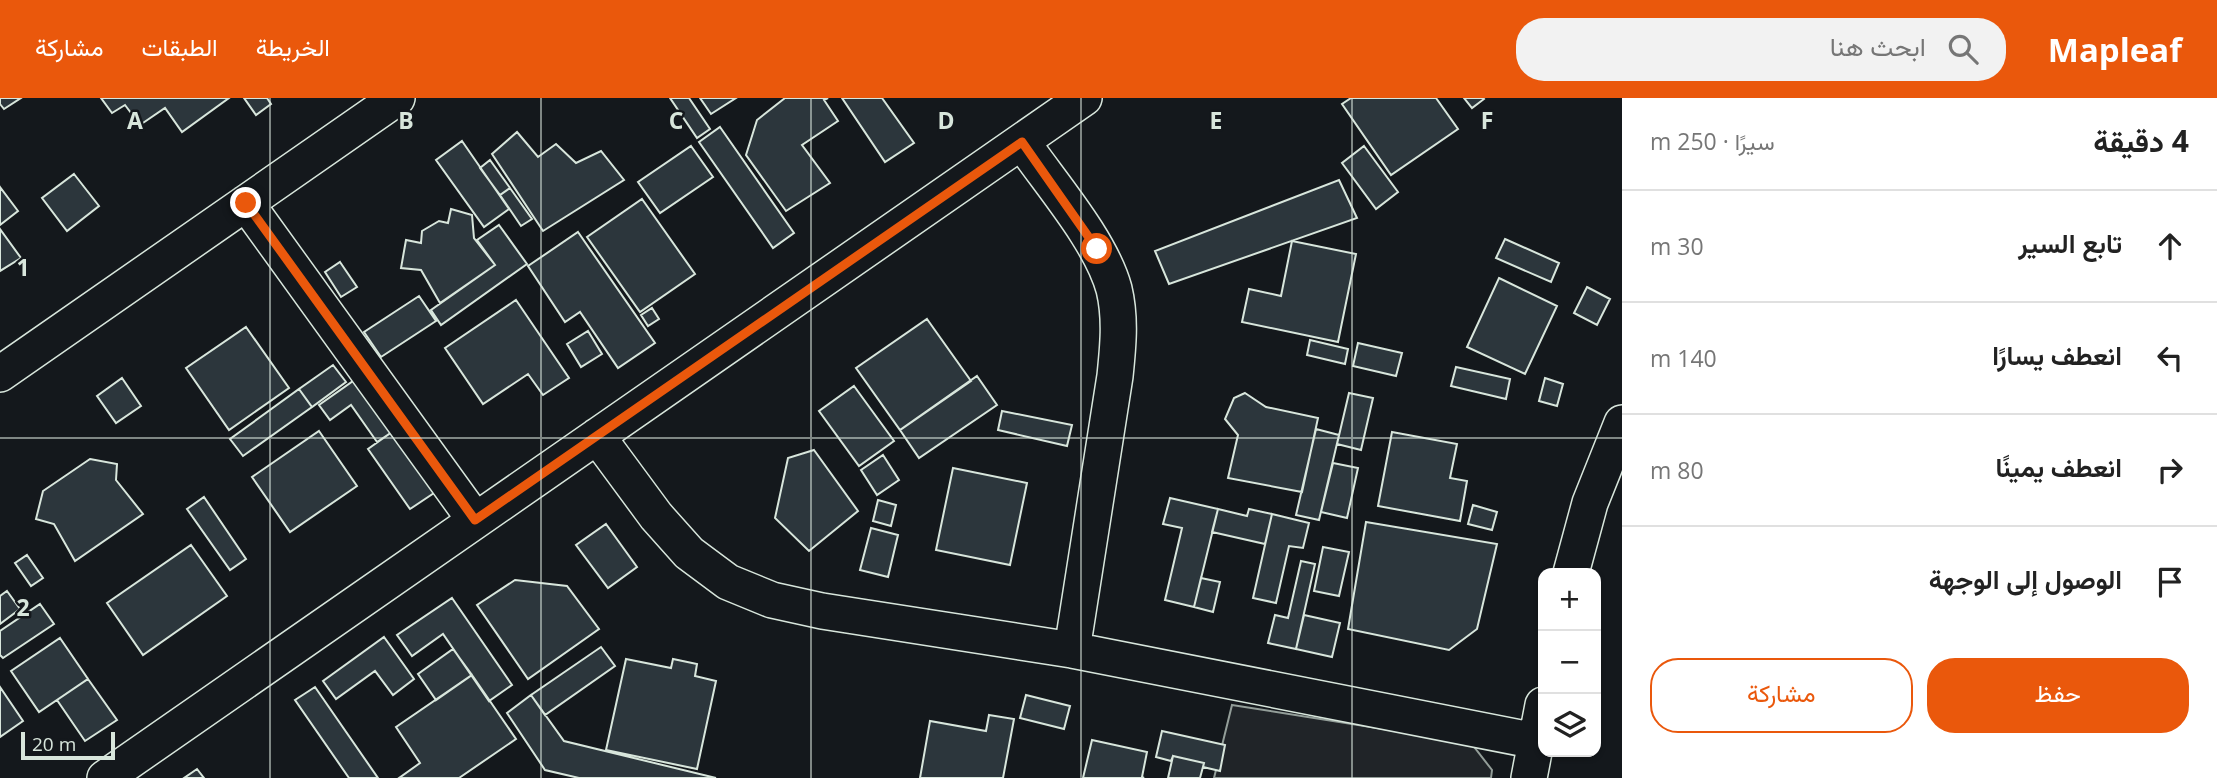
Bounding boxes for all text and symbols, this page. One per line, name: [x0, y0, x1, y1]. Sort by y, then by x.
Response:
search box: [1516, 18, 2006, 81]
text: Mapleaf: [2048, 27, 2182, 72]
text: ابحث هنا: [1830, 28, 1926, 64]
text: مشاركة: [35, 30, 103, 63]
text: الطبقات: [141, 30, 218, 63]
text: الخريطة: [256, 30, 330, 63]
icon: search: [1944, 30, 1982, 68]
text: A: [127, 104, 143, 136]
text: B: [398, 104, 414, 136]
text: C: [669, 104, 683, 136]
text: D: [937, 104, 955, 136]
text: E: [1210, 104, 1222, 136]
text: F: [1481, 104, 1493, 136]
text: 4 دقيقة: [2093, 120, 2189, 161]
text: سيرًا · 250 m: [1650, 125, 1775, 157]
route end: [230, 187, 261, 218]
text: تابع السير: [2018, 225, 2122, 261]
icon: ahead: [2151, 227, 2189, 265]
text: 30 m: [1650, 230, 1704, 262]
route start: [1081, 233, 1112, 264]
text: 1: [16, 251, 30, 283]
text: انعطف يسارًا: [1992, 337, 2122, 373]
icon: left: [2151, 339, 2189, 377]
text: 140 m: [1650, 342, 1717, 374]
text: انعطف يمينًا: [1995, 449, 2122, 485]
icon: right: [2151, 451, 2189, 489]
text: 80 m: [1650, 454, 1704, 486]
text: الوصول إلى الوجهة: [1929, 561, 2122, 597]
icon: arrive: [2151, 563, 2189, 601]
map controls: [1538, 568, 1601, 757]
button: +: [1538, 568, 1601, 631]
text: 2: [16, 591, 30, 623]
button: −: [1538, 631, 1601, 694]
button: مشاركة: [1650, 658, 1913, 733]
button: حفظ: [1927, 658, 2189, 733]
button: layers: [1538, 694, 1601, 757]
scale bar: [21, 729, 116, 761]
text: 20 m: [32, 731, 76, 757]

